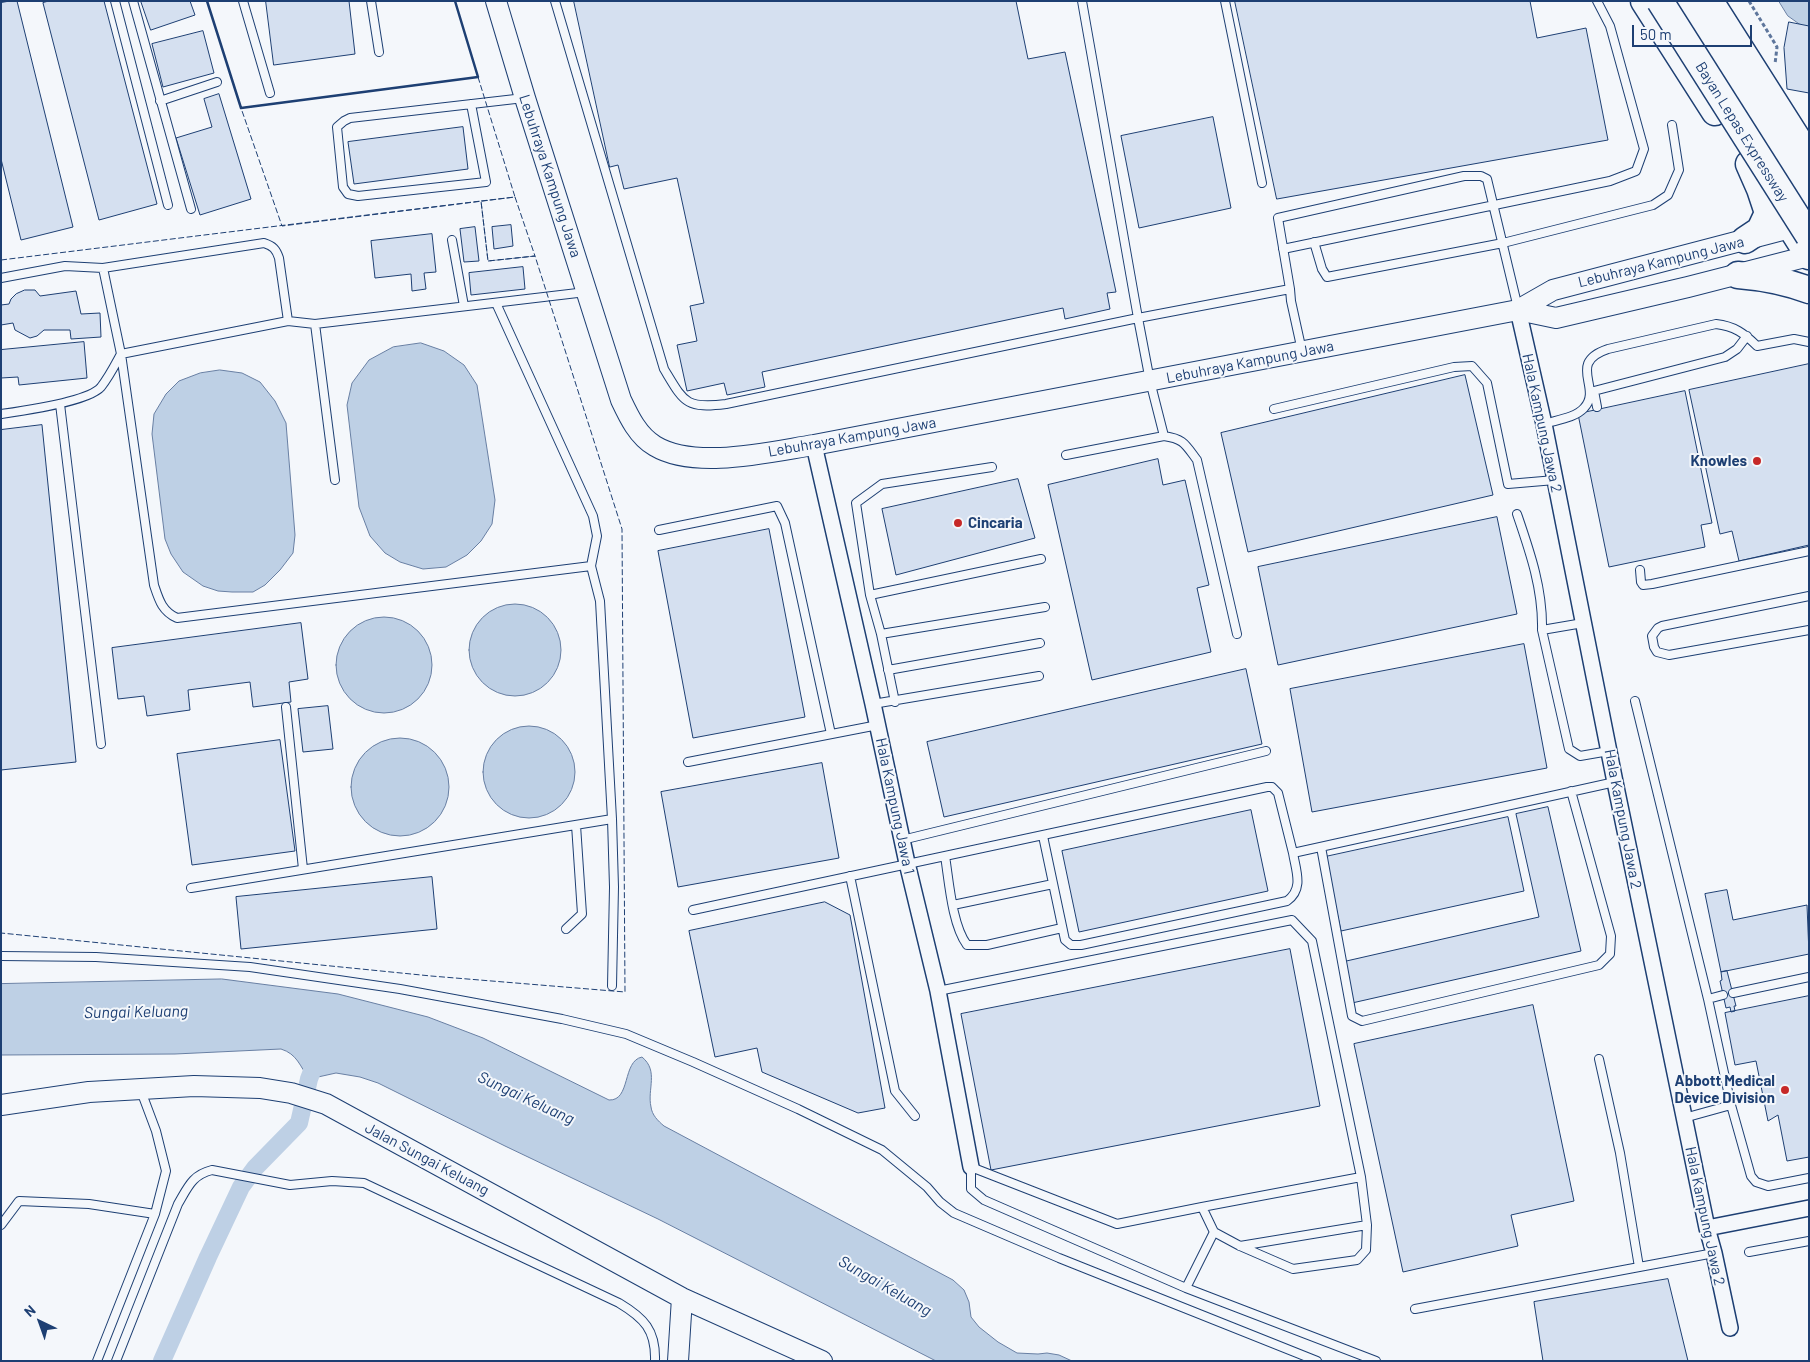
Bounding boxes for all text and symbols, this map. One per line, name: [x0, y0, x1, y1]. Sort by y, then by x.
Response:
scale bar: [1635, 15, 1755, 47]
text: 50 m: [1640, 25, 1672, 43]
street label: Bayan Lepas Expressway: [1692, 59, 1792, 205]
street label: Lebuhraya Kampung Jawa: [515, 92, 585, 260]
street label: Lebuhraya Kampung Jawa: [1576, 233, 1746, 291]
street label: Lebuhraya Kampung Jawa: [1165, 337, 1335, 387]
street label: Hala Kampung Jawa 2: [1518, 352, 1566, 494]
street label: Lebuhraya Kampung Jawa: [767, 413, 937, 461]
place label: Knowles: [1690, 452, 1747, 470]
marker: Knowles: [1751, 455, 1763, 467]
place label: Cincaria: [968, 514, 1023, 532]
marker: Cincaria: [952, 517, 964, 529]
street label: Hala Kampung Jawa 1: [872, 736, 918, 876]
street label: Hala Kampung Jawa 2: [1601, 748, 1645, 890]
water label: Sungai Keluang: [84, 1001, 188, 1023]
water label: Sungai Keluang: [475, 1067, 577, 1129]
place label: Abbott Medical Device Division: [1675, 1072, 1775, 1107]
marker: Abbott Medical Device Division: [1779, 1084, 1791, 1096]
street label: Jalan Sungai Keluang: [362, 1119, 492, 1199]
street label: Hala Kampung Jawa 2: [1681, 1145, 1729, 1287]
water label: Sungai Keluang: [835, 1252, 935, 1320]
north arrow: [15, 1297, 65, 1347]
text: N: [20, 1301, 39, 1320]

